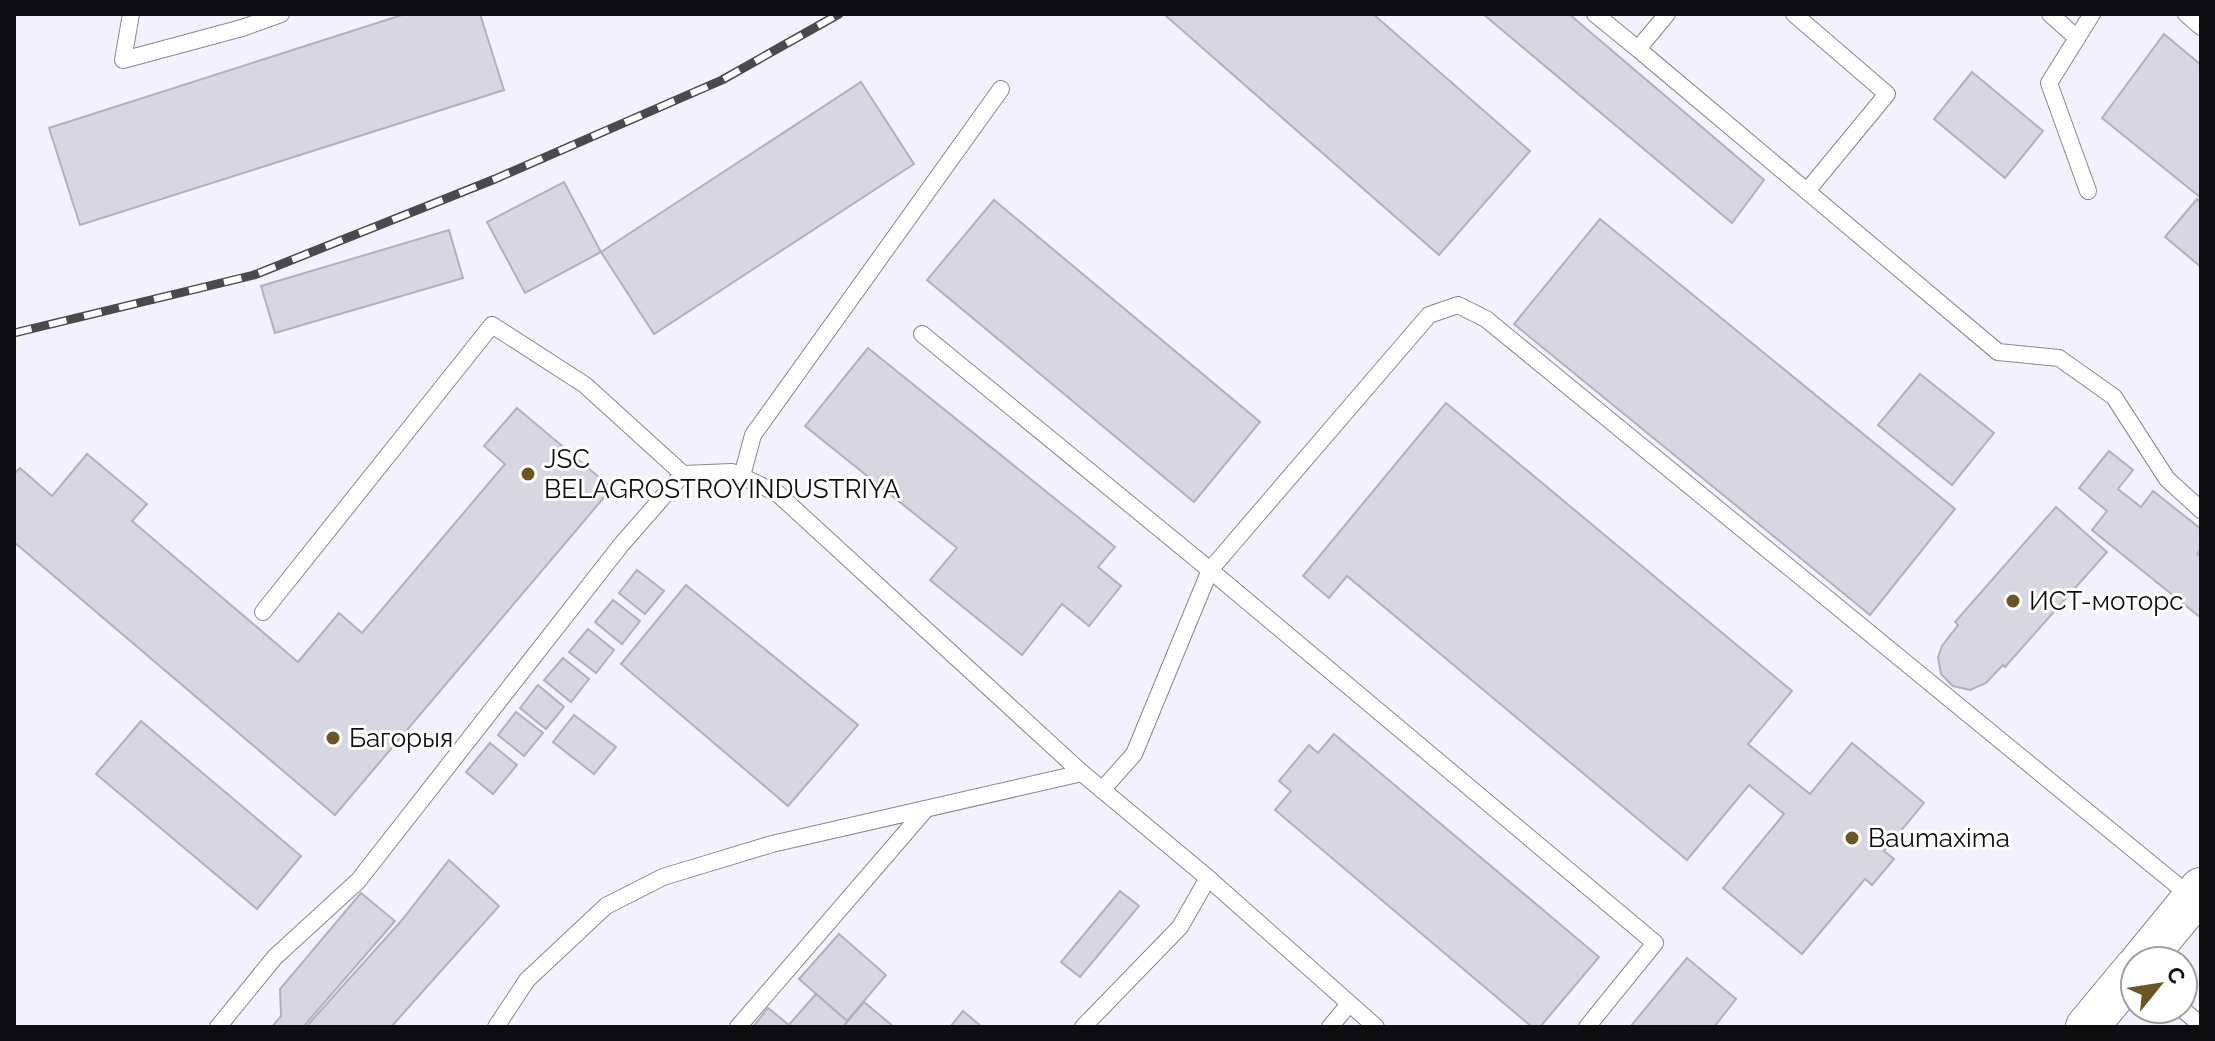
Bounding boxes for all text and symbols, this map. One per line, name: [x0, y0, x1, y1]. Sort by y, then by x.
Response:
place label: JSC BELAGROSTROYINDUSTRIYA: [544, 444, 901, 504]
marker: JSC BELAGROSTROYINDUSTRIYA: [519, 465, 537, 483]
place label: ИСТ-моторс: [2029, 586, 2184, 616]
marker: ИСТ-моторс: [2004, 592, 2022, 610]
place label: Багорыя: [349, 723, 453, 753]
marker: Багорыя: [324, 729, 342, 747]
place label: Baumaxima: [1868, 823, 2010, 853]
marker: Baumaxima: [1843, 829, 1861, 847]
north arrow: [2119, 945, 2199, 1025]
text: С: [2161, 962, 2191, 988]

